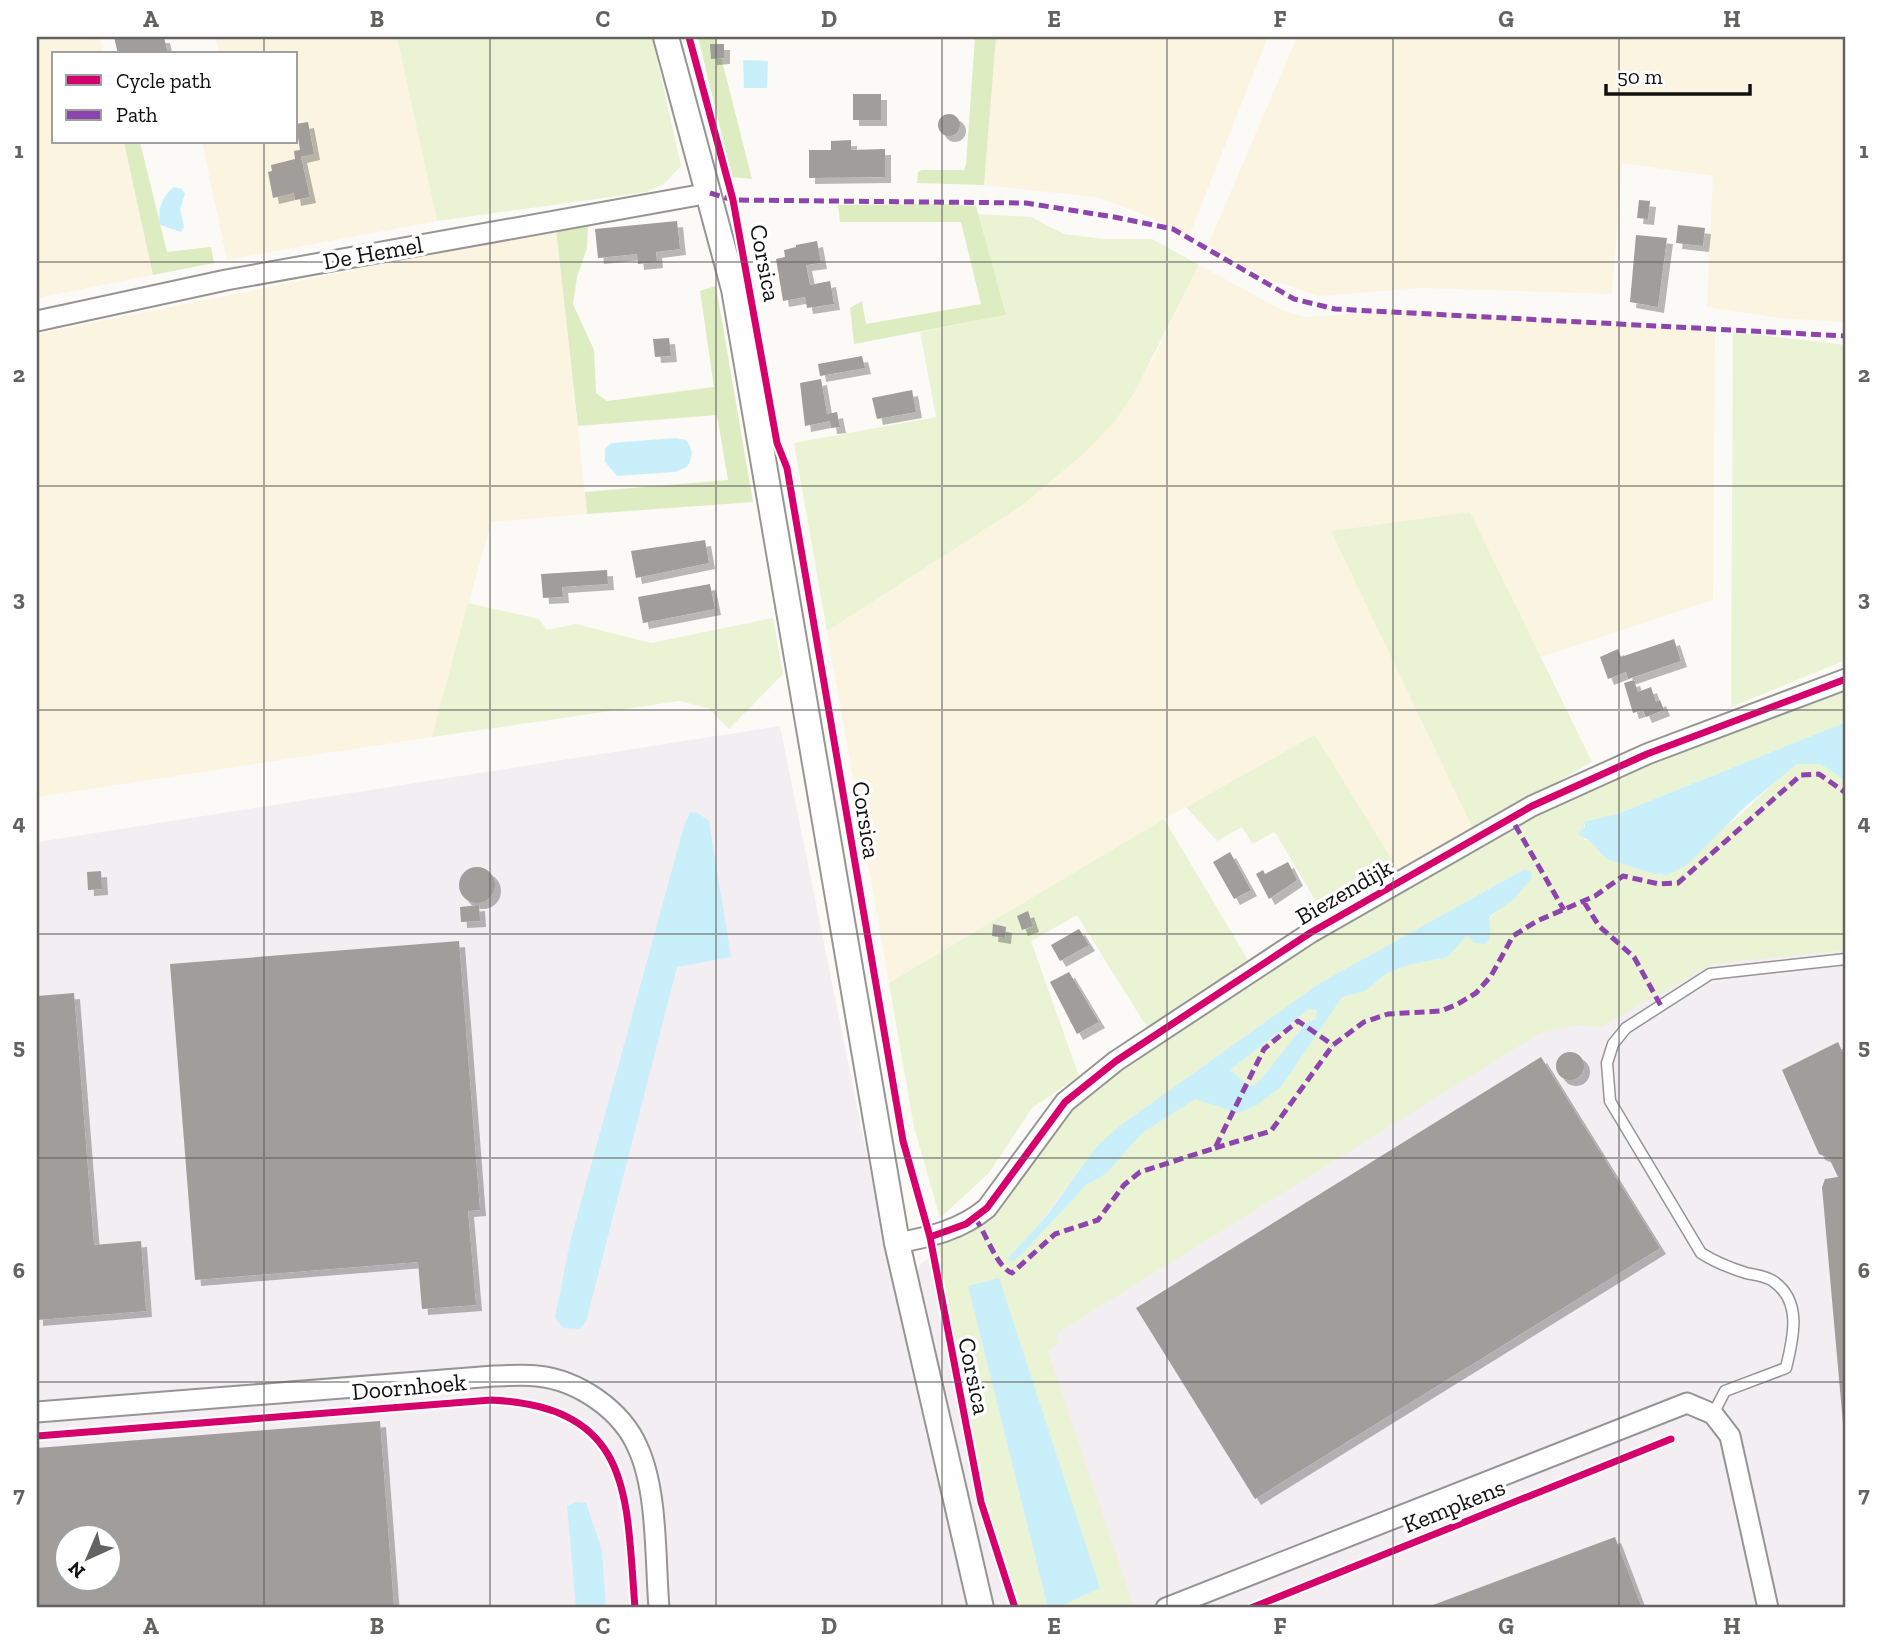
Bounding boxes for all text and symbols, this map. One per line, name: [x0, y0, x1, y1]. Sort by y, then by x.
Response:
text: A: [143, 5, 159, 33]
text: B: [370, 5, 384, 33]
text: C: [596, 5, 610, 33]
text: D: [821, 5, 837, 33]
text: E: [1047, 5, 1061, 33]
text: F: [1273, 5, 1287, 33]
text: G: [1498, 5, 1514, 33]
text: H: [1723, 5, 1741, 33]
legend: [52, 52, 298, 144]
scale bar: [1606, 52, 1750, 96]
text: 50 m: [1617, 64, 1663, 89]
text: Cycle path: [116, 68, 211, 93]
text: Path: [116, 102, 158, 127]
text: 1: [14, 136, 24, 164]
text: 1: [1859, 136, 1869, 164]
street label: Corsica: [744, 222, 787, 304]
street label: De Hemel: [321, 229, 425, 276]
text: 2: [13, 360, 25, 388]
text: 2: [1858, 360, 1870, 388]
text: 3: [13, 584, 25, 612]
text: 3: [1858, 584, 1870, 612]
street label: Corsica: [846, 779, 887, 861]
text: 4: [12, 808, 26, 836]
text: 4: [1857, 808, 1871, 836]
street label: Biezendijk: [1290, 852, 1398, 931]
text: 5: [13, 1032, 25, 1060]
text: 5: [1858, 1032, 1870, 1060]
text: 6: [13, 1256, 25, 1284]
text: 6: [1858, 1256, 1870, 1284]
street label: Corsica: [952, 1335, 997, 1417]
street label: Doornhoek: [350, 1367, 468, 1406]
street label: Kempkens: [1398, 1472, 1509, 1539]
text: 7: [13, 1480, 25, 1508]
text: 7: [1858, 1480, 1870, 1508]
north arrow: [52, 1522, 122, 1592]
text: N: [63, 1557, 90, 1583]
text: A: [143, 1612, 159, 1640]
text: B: [370, 1612, 384, 1640]
text: C: [596, 1612, 610, 1640]
text: D: [821, 1612, 837, 1640]
text: E: [1047, 1612, 1061, 1640]
text: F: [1273, 1612, 1287, 1640]
text: G: [1498, 1612, 1514, 1640]
text: H: [1723, 1612, 1741, 1640]

